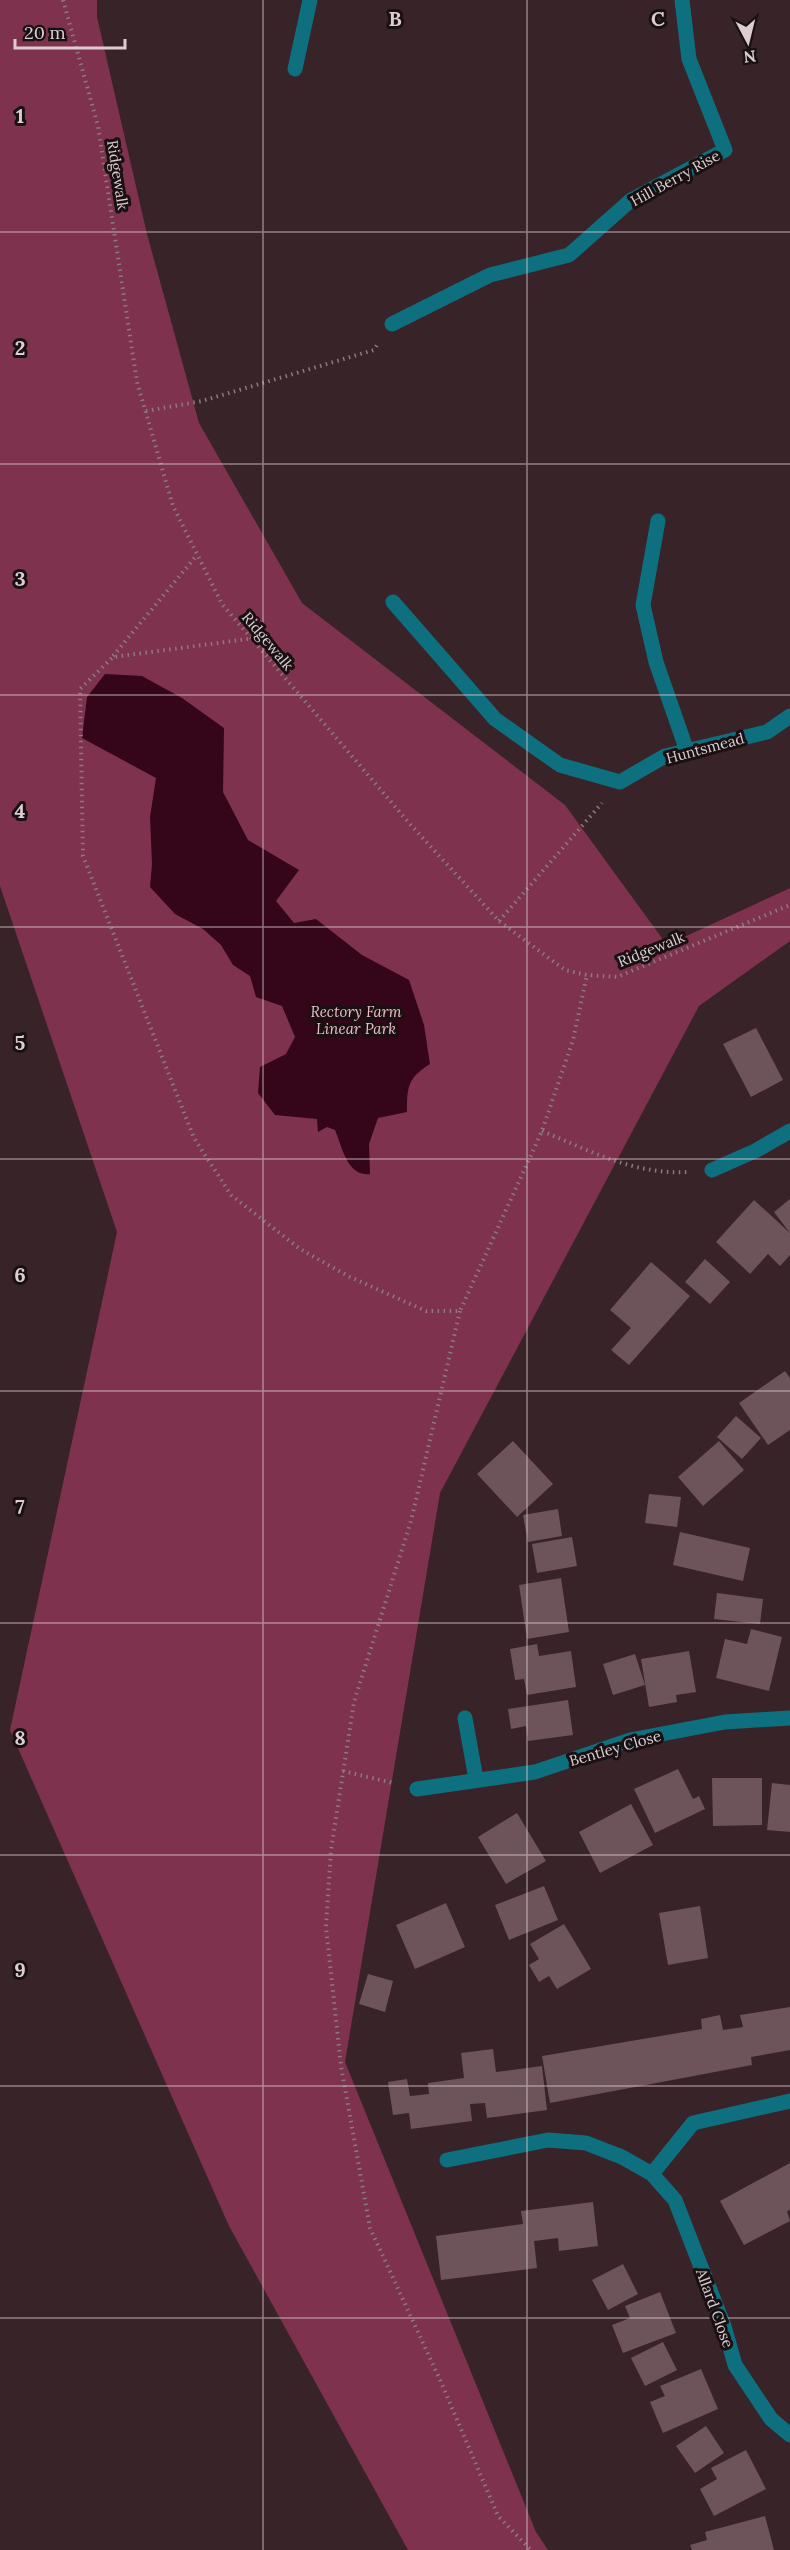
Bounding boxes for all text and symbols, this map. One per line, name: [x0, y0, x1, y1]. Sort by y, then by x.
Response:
text: B: [388, 6, 402, 31]
text: C: [651, 6, 665, 31]
scale bar: [15, 12, 124, 50]
north arrow: [718, 12, 778, 72]
text: 20 m: [24, 21, 66, 44]
text: N: [742, 46, 757, 68]
text: 1: [16, 103, 24, 128]
street label: Ridgewalk: [103, 139, 133, 211]
street label: Hill Berry Rise: [627, 146, 723, 210]
text: 2: [15, 335, 25, 360]
text: 3: [14, 566, 26, 591]
street label: Ridgewalk: [238, 608, 298, 674]
street label: Huntsmead: [664, 728, 746, 768]
text: 4: [15, 798, 26, 823]
street label: Ridgewalk: [615, 927, 687, 971]
park label: Rectory Farm Linear Park: [310, 1002, 402, 1038]
text: 5: [15, 1030, 26, 1055]
text: 6: [14, 1262, 26, 1287]
text: 7: [15, 1494, 25, 1519]
text: 8: [14, 1725, 26, 1750]
street label: Bentley Close: [567, 1726, 663, 1770]
text: 9: [14, 1957, 26, 1982]
street label: Allard Close: [692, 2265, 738, 2350]

